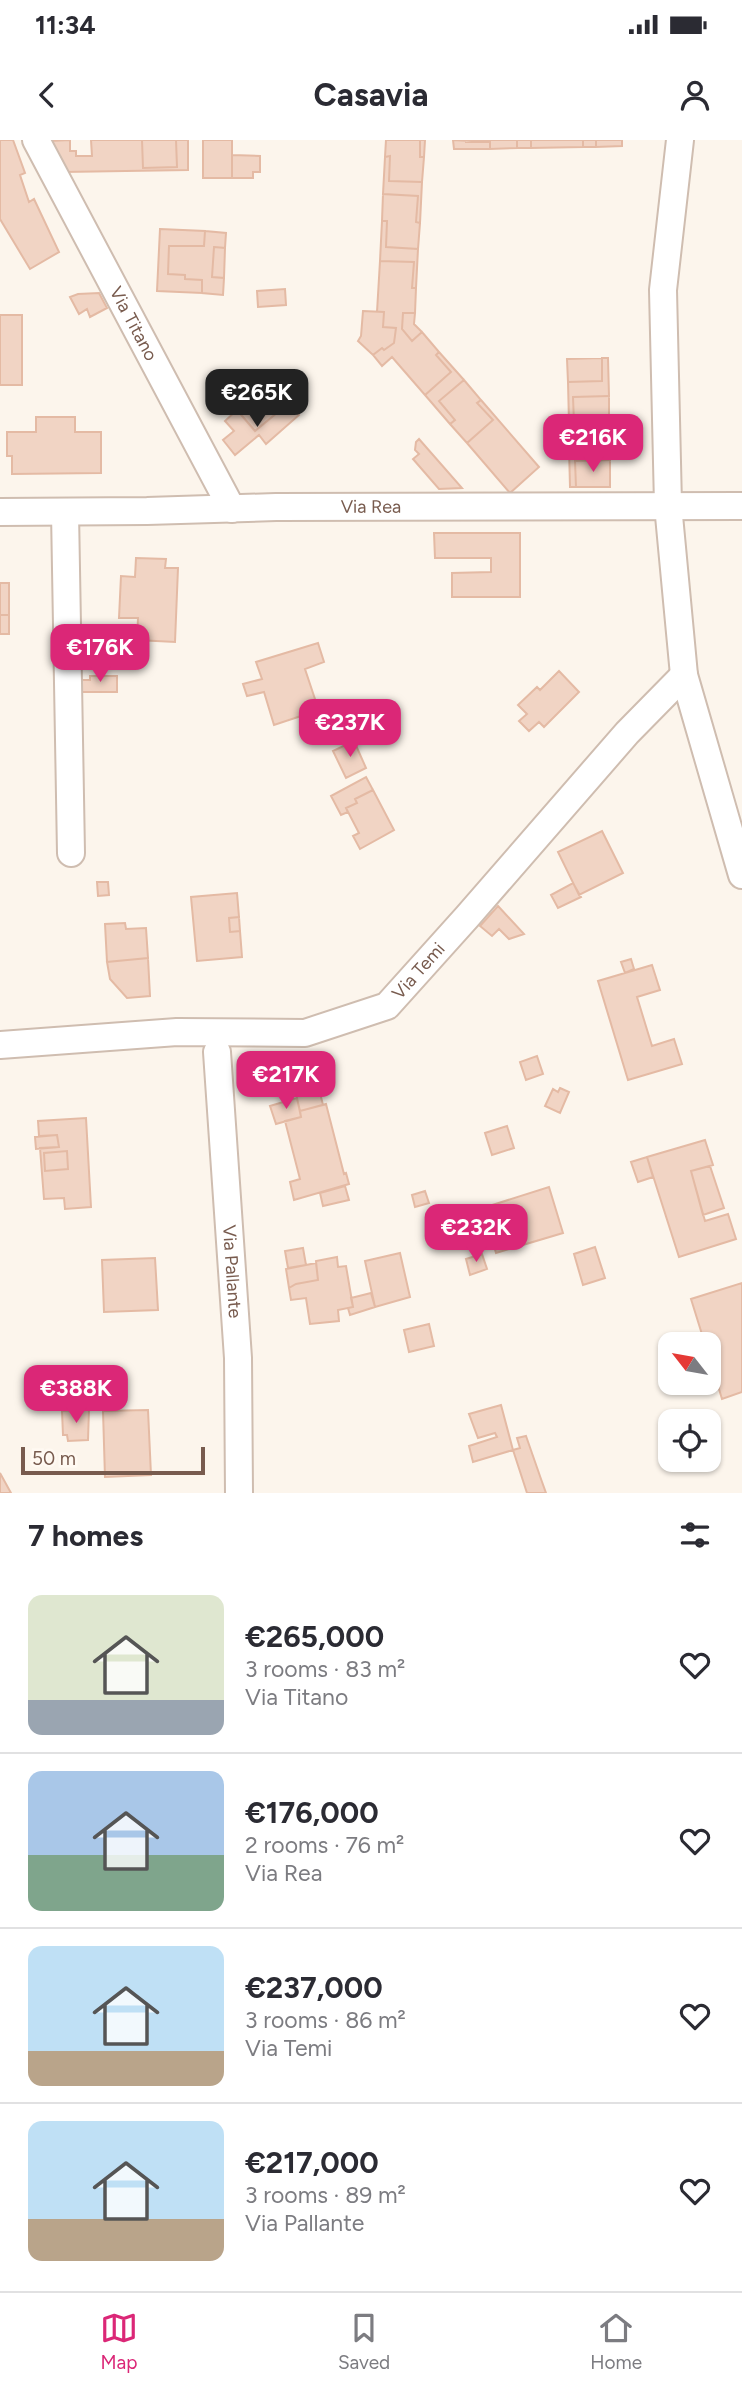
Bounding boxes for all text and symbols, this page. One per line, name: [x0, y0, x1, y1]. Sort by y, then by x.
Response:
text: 11:34: [35, 9, 96, 41]
icon: back: [28, 76, 66, 114]
text: Casavia: [313, 76, 429, 114]
icon: person: [676, 76, 714, 114]
street label: Via Titano: [105, 283, 162, 365]
pin: €265K: [208, 370, 306, 429]
text: €265K: [221, 378, 293, 406]
pin: €216K: [544, 414, 642, 474]
text: €216K: [559, 423, 627, 451]
street label: Via Rea: [341, 496, 401, 518]
pin: €176K: [51, 624, 149, 684]
text: €176K: [66, 633, 134, 661]
pin: €237K: [301, 700, 399, 759]
text: €237K: [315, 708, 385, 736]
street label: Via Temi: [387, 938, 450, 1004]
pin: €217K: [237, 1052, 335, 1111]
text: €217K: [252, 1060, 320, 1088]
pin: €232K: [427, 1204, 525, 1264]
text: €232K: [441, 1213, 511, 1241]
street label: Via Pallante: [218, 1224, 246, 1319]
north arrow: [658, 1332, 721, 1395]
map controls: [658, 1332, 721, 1472]
pin: €388K: [27, 1366, 125, 1425]
text: €388K: [40, 1374, 112, 1402]
button: locate: [658, 1409, 721, 1472]
scale bar: [21, 1444, 205, 1476]
text: 50 m: [32, 1447, 76, 1470]
icon: filters: [676, 1516, 714, 1554]
text: 7 homes: [28, 1517, 143, 1554]
text: €265,000: [245, 1618, 384, 1655]
icon: home: [84, 1623, 168, 1707]
icon: heart: [676, 1646, 714, 1684]
text: 3 rooms · 83 m²: [245, 1655, 405, 1683]
text: Via Titano: [245, 1683, 348, 1711]
text: €176,000: [245, 1794, 379, 1831]
icon: home: [84, 1799, 168, 1883]
icon: heart: [676, 1822, 714, 1860]
text: 2 rooms · 76 m²: [245, 1831, 404, 1859]
text: Via Rea: [245, 1859, 322, 1887]
text: €237,000: [245, 1969, 383, 2006]
icon: home: [84, 1974, 168, 2058]
icon: heart: [676, 1997, 714, 2035]
text: 3 rooms · 86 m²: [245, 2006, 406, 2034]
text: Via Temi: [245, 2034, 332, 2062]
text: €217,000: [245, 2144, 379, 2181]
icon: home: [84, 2149, 168, 2233]
icon: heart: [676, 2172, 714, 2210]
text: 3 rooms · 89 m²: [245, 2181, 406, 2209]
text: Via Pallante: [245, 2209, 364, 2237]
tab: Map: [100, 2309, 138, 2374]
tab: Saved: [338, 2309, 390, 2374]
tab: Home: [590, 2309, 642, 2374]

